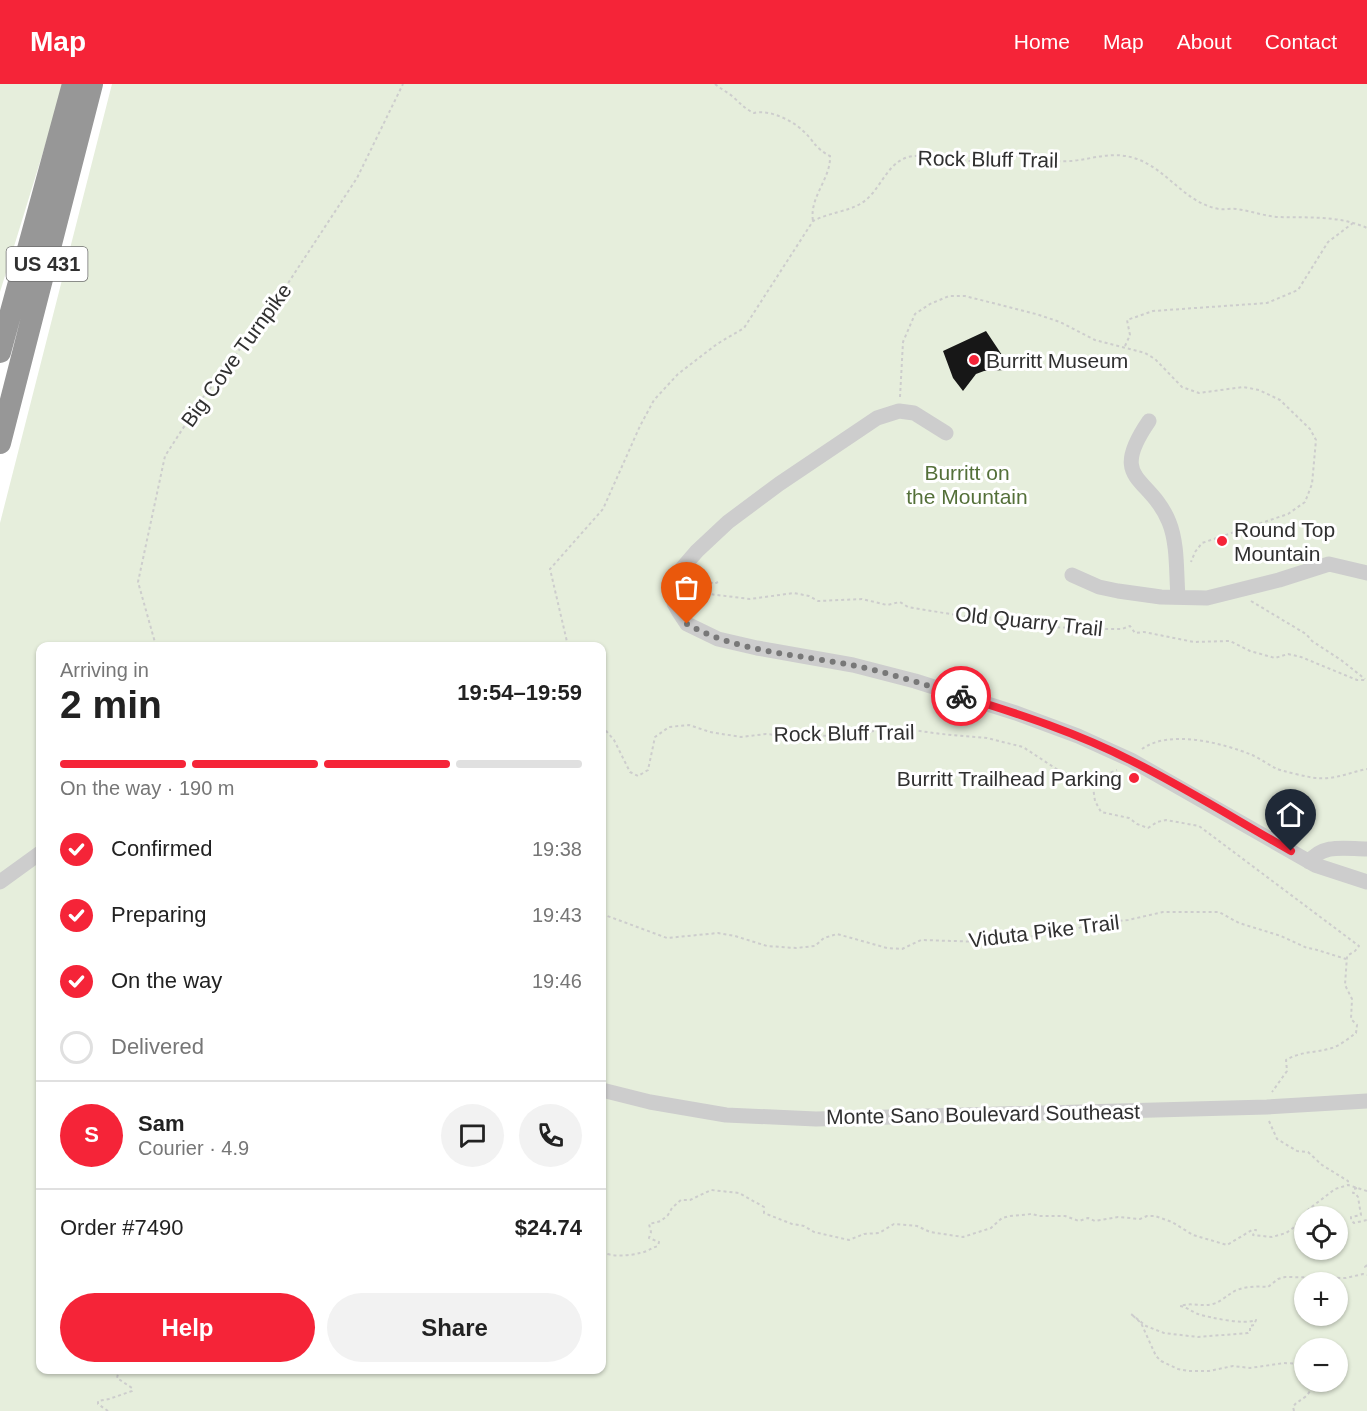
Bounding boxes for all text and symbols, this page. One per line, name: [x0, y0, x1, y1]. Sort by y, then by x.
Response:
text: Map: [30, 26, 86, 57]
text: Home: [1014, 30, 1070, 53]
text: Map: [1103, 30, 1144, 53]
text: About: [1177, 30, 1232, 53]
text: Contact: [1265, 30, 1337, 53]
street label: Rock Bluff Trail: [917, 146, 1059, 172]
road number: US 431: [6, 247, 88, 281]
street label: Big Cove Turnpike: [176, 279, 296, 431]
place label: Burritt Museum: [986, 349, 1128, 372]
marker: Burritt Museum: [967, 353, 981, 367]
park label: Burritt on the Mountain: [906, 461, 1028, 508]
place label: Round Top Mountain: [1234, 518, 1335, 565]
marker: Round Top Mountain: [1215, 534, 1229, 548]
pin: [661, 562, 712, 624]
icon: bag: [670, 571, 703, 604]
street label: Old Quarry Trail: [954, 602, 1104, 640]
text: Arriving in: [60, 659, 149, 681]
courier: [931, 666, 991, 726]
text: 19:54–19:59: [457, 680, 582, 705]
icon: bike: [945, 680, 978, 713]
text: 2 min: [60, 683, 162, 726]
street label: Rock Bluff Trail: [773, 720, 915, 746]
place label: Burritt Trailhead Parking: [897, 767, 1122, 790]
marker: Burritt Trailhead Parking: [1127, 771, 1141, 785]
text: On the way · 190 m: [60, 777, 235, 799]
pin: [1265, 789, 1316, 851]
icon: home: [1274, 798, 1307, 831]
icon: check: [60, 833, 93, 866]
text: Confirmed: [111, 836, 212, 861]
text: 19:38: [532, 838, 582, 860]
icon: check: [60, 899, 93, 932]
text: Preparing: [111, 902, 206, 927]
text: 19:43: [532, 904, 582, 926]
street label: Viduta Pike Trail: [967, 910, 1121, 952]
icon: check: [60, 965, 93, 998]
text: On the way: [111, 968, 222, 993]
text: 19:46: [532, 970, 582, 992]
text: Delivered: [111, 1034, 204, 1059]
street label: Monte Sano Boulevard Southeast: [826, 1100, 1140, 1128]
button: chat: [441, 1104, 504, 1167]
button: phone: [519, 1104, 582, 1167]
text: Sam: [138, 1111, 184, 1136]
text: S: [84, 1122, 99, 1147]
text: Courier · 4.9: [138, 1137, 249, 1159]
map controls: [1294, 1206, 1348, 1392]
button: locate: [1294, 1206, 1348, 1260]
text: Order #7490: [60, 1215, 184, 1240]
text: $24.74: [515, 1215, 582, 1240]
button: +: [1294, 1272, 1348, 1326]
button: Help: [60, 1293, 315, 1362]
button: Share: [327, 1293, 582, 1362]
button: −: [1294, 1338, 1348, 1392]

